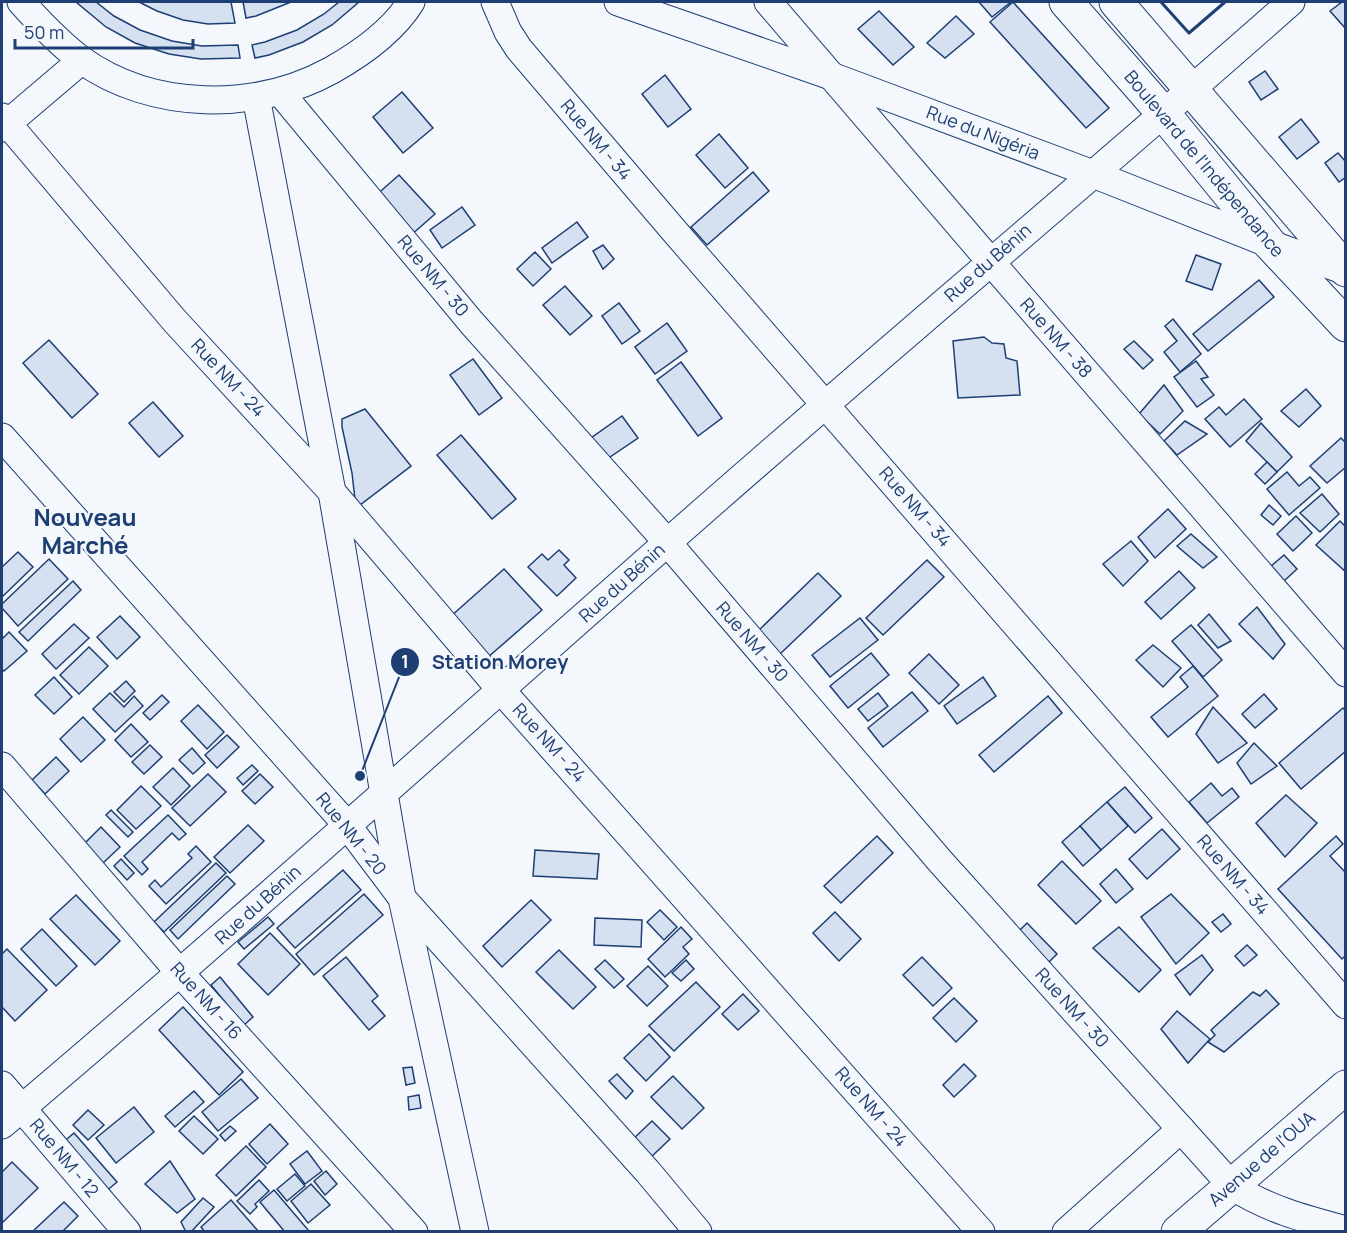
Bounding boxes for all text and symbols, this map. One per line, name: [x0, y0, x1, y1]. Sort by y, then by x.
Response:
scale bar: [15, 12, 194, 50]
text: 50 m: [24, 20, 64, 44]
street label: Boulevard de l'Indépendance: [1119, 65, 1290, 262]
street label: Rue NM - 34: [556, 94, 638, 185]
street label: Rue du Nigéria: [923, 99, 1043, 165]
street label: Rue du Bénin: [939, 218, 1036, 307]
street label: Rue NM - 30: [393, 230, 475, 321]
street label: Rue NM - 38: [1015, 292, 1098, 382]
street label: Rue NM - 24: [186, 333, 271, 422]
street label: Rue NM - 34: [874, 461, 957, 552]
district label: Nouveau Marché: [34, 500, 136, 561]
street label: Rue du Bénin: [573, 537, 669, 627]
street label: Rue NM - 30: [711, 596, 794, 687]
callout: Station Morey: [390, 643, 581, 681]
text: Station Morey: [432, 648, 569, 675]
text: 1: [401, 649, 409, 673]
street label: Rue NM - 24: [508, 698, 592, 787]
street label: Rue NM - 20: [311, 787, 392, 880]
street label: Rue NM - 34: [1192, 829, 1275, 920]
street label: Rue du Bénin: [209, 859, 305, 949]
street label: Rue NM - 16: [166, 956, 248, 1044]
street label: Rue NM - 30: [1031, 962, 1115, 1052]
street label: Rue NM - 24: [830, 1061, 913, 1152]
street label: Avenue de l'OUA: [1203, 1105, 1320, 1211]
street label: Rue NM - 12: [25, 1113, 105, 1202]

